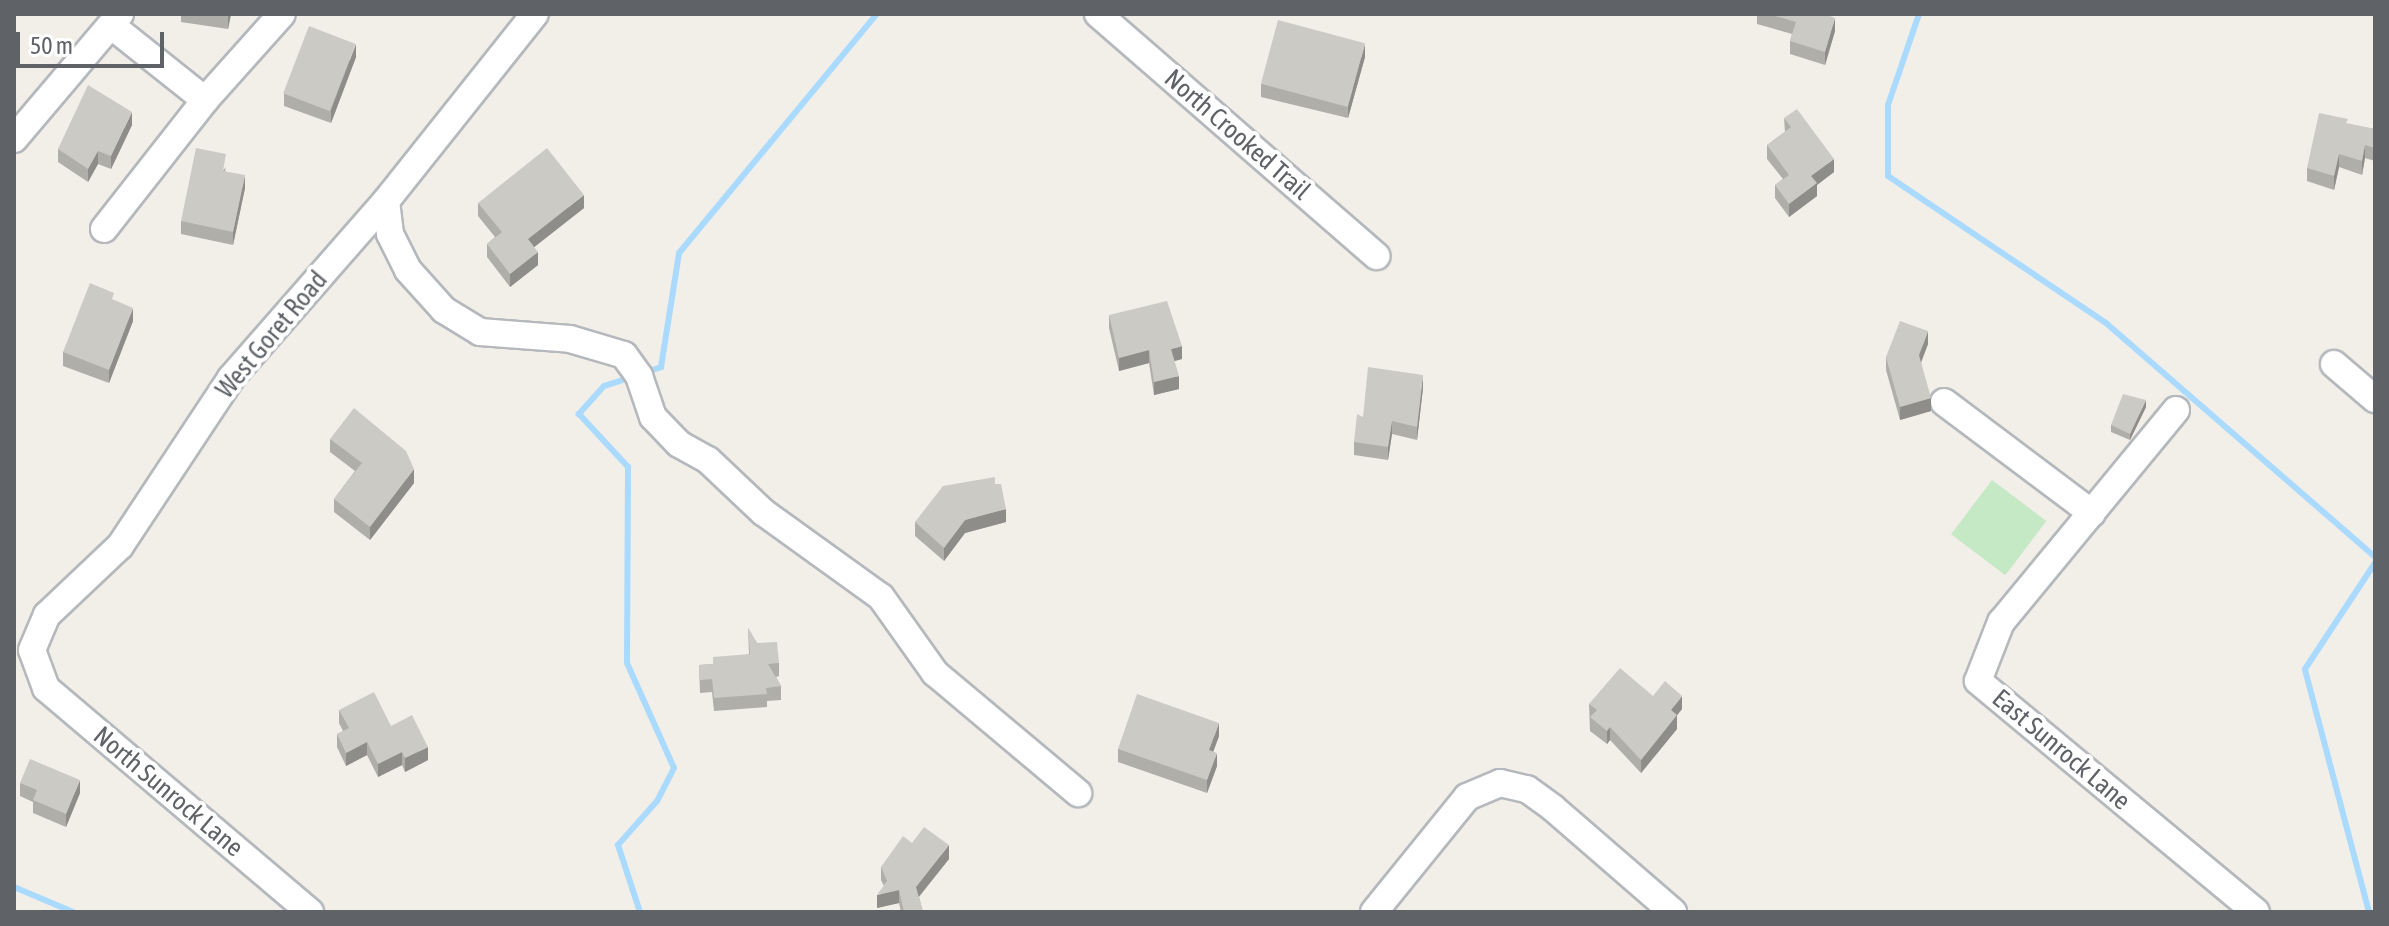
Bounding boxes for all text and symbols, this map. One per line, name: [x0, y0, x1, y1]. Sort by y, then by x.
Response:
scale bar: [20, 16, 168, 66]
text: 50 m: [30, 32, 73, 59]
street label: North Crooked Trail: [1158, 63, 1316, 207]
street label: West Goret Road: [210, 265, 334, 405]
street label: East Sunrock Lane: [1986, 683, 2136, 817]
street label: North Sunrock Lane: [87, 720, 249, 864]

